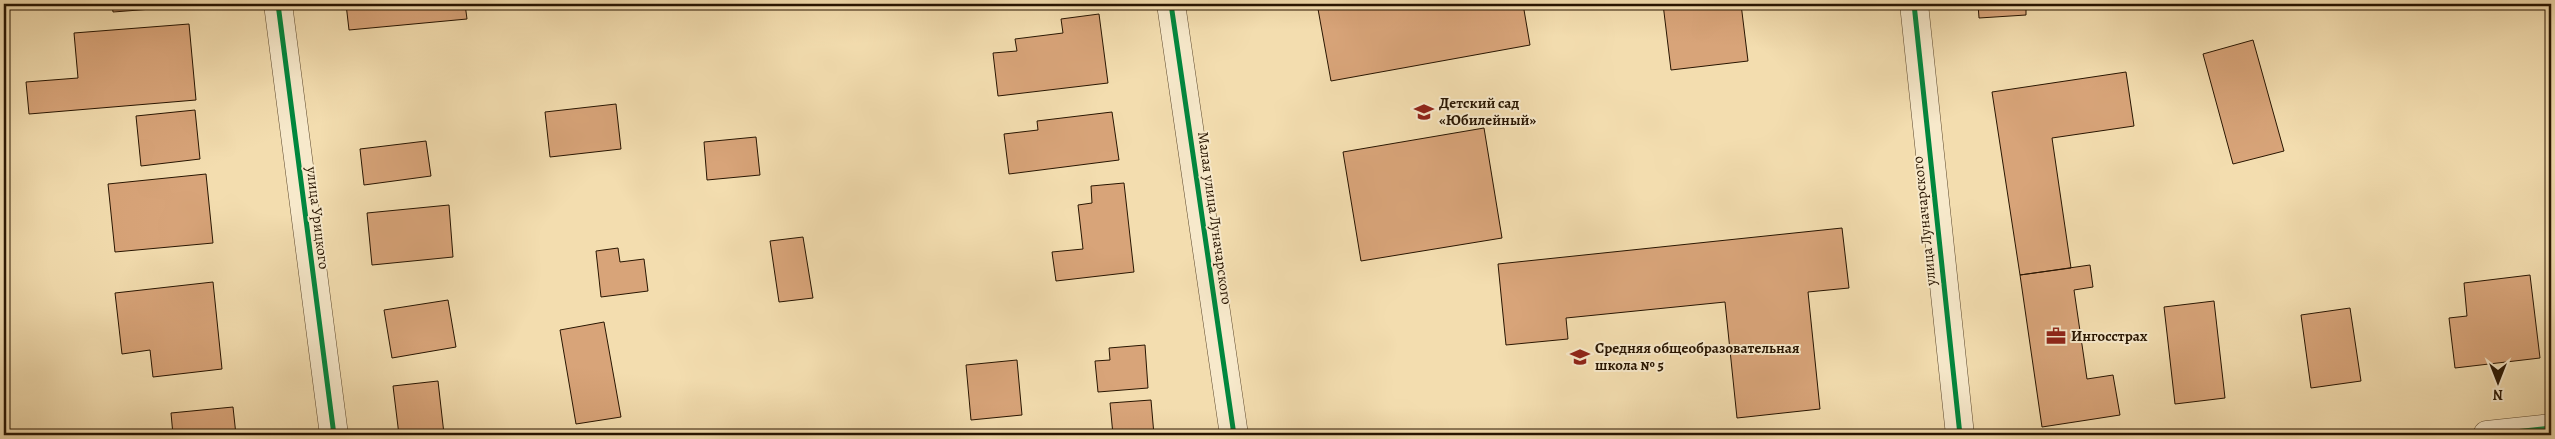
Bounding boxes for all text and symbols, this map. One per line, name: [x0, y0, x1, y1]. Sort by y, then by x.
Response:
place label: Детский сад «Юбилейный»: [1439, 93, 1536, 130]
school or university icon: Детский сад «Юбилейный»: [1413, 101, 1435, 123]
street label: Малая улица Луначарского: [1193, 130, 1237, 306]
street label: улица Луначарского: [1907, 155, 1941, 288]
street label: улица Урицкого: [302, 165, 334, 270]
office icon: Ингосстрах: [2045, 325, 2067, 347]
place label: Ингосстрах: [2071, 326, 2148, 346]
place label: Средняя общеобразовательная школа № 5: [1595, 338, 1800, 375]
school or university icon: Средняя общеобразовательная школа № 5: [1569, 346, 1591, 368]
north arrow: [2472, 356, 2522, 406]
text: N: [2493, 385, 2503, 404]

